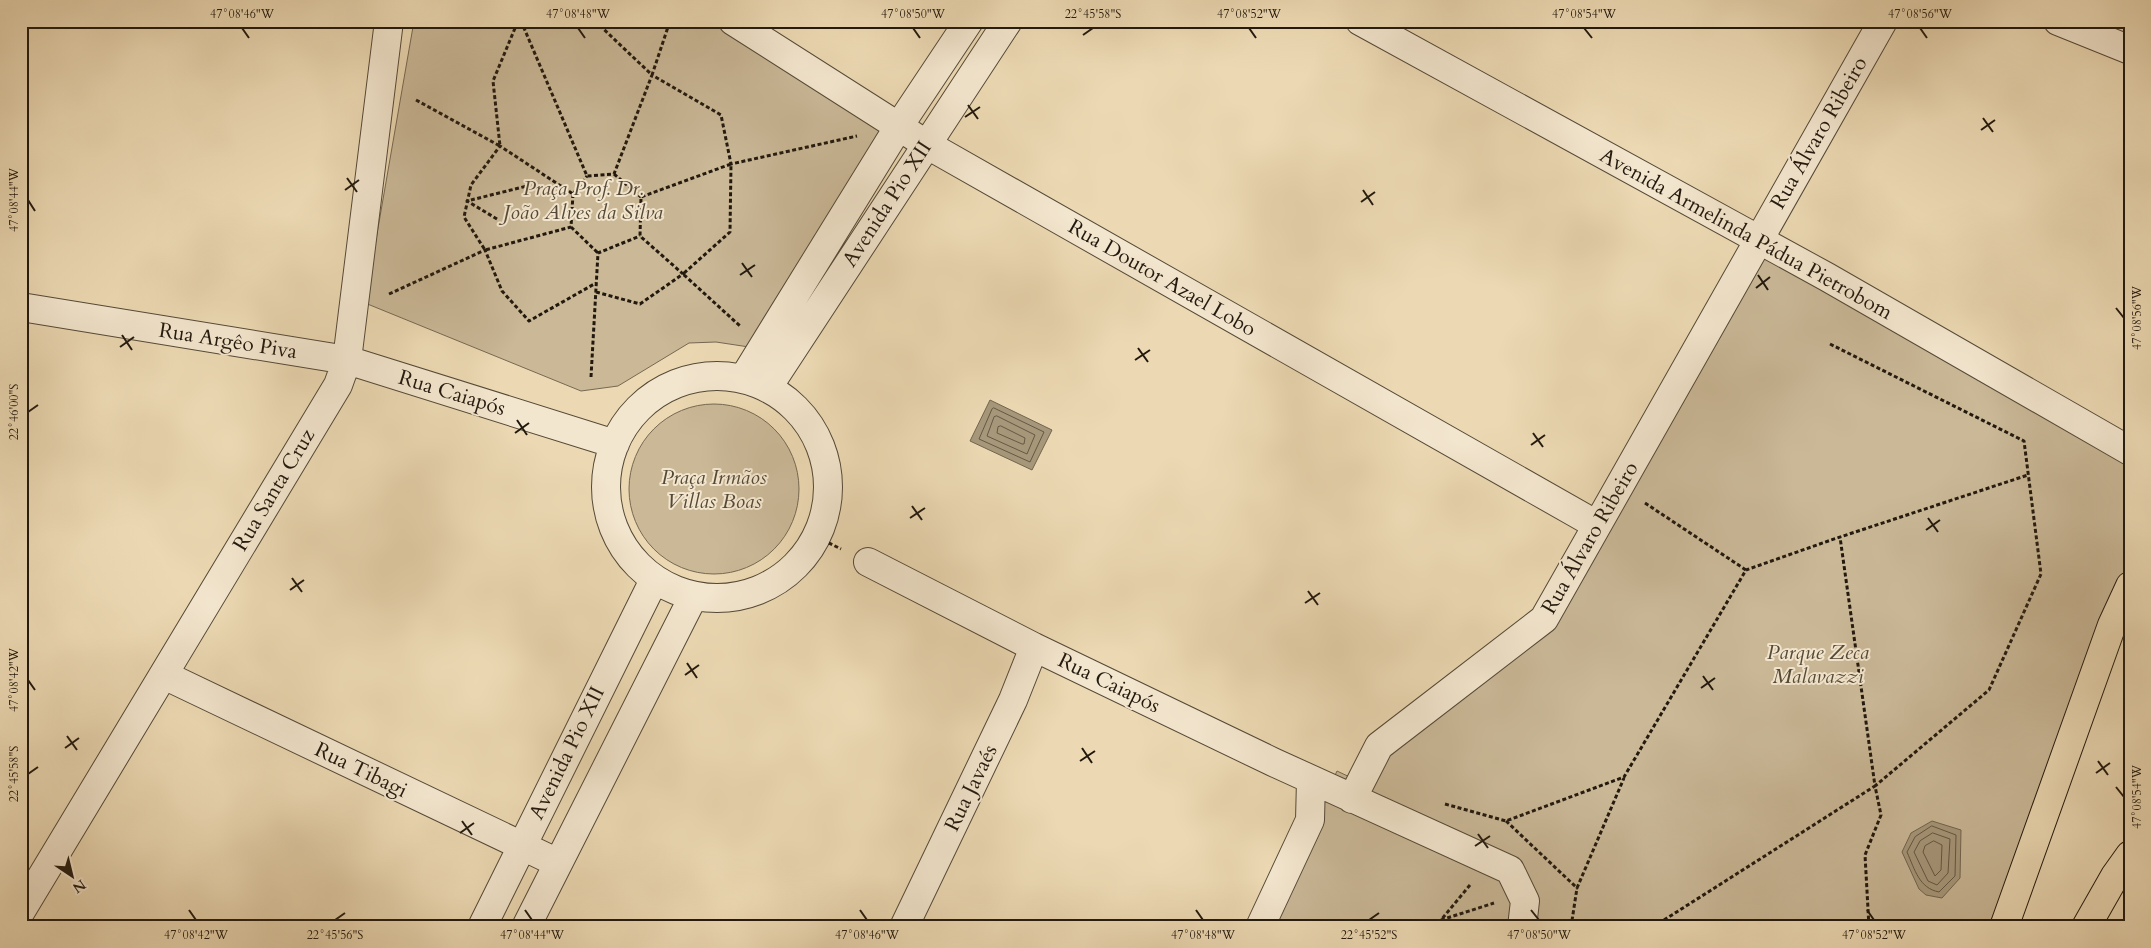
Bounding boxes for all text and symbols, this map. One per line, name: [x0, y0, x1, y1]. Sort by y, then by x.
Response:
text: 47°08'46"W: [210, 6, 275, 22]
text: 47°08'48"W: [546, 6, 611, 22]
text: 47°08'50"W: [881, 6, 946, 22]
text: 22°45'58"S: [1065, 6, 1121, 22]
text: 47°08'52"W: [1217, 6, 1282, 22]
text: 47°08'54"W: [1552, 6, 1617, 22]
text: 47°08'56"W: [1888, 6, 1953, 22]
street label: Rua Álvaro Ribeiro: [1764, 51, 1874, 215]
street label: Avenida Pio XII: [835, 135, 939, 273]
street label: Avenida Armelinda Pádua Pietrobom: [1594, 141, 1898, 327]
text: 47°08'44"W: [6, 167, 22, 232]
park label: Praça Prof. Dr. João Alves da Silva: [498, 174, 663, 227]
street label: Rua Doutor Azael Lobo: [1063, 212, 1261, 344]
text: 47°08'56"W: [2129, 285, 2145, 350]
street label: Rua Argêo Piva: [157, 316, 299, 366]
street label: Rua Caiapós: [395, 363, 509, 423]
text: 22°46'00"S: [6, 384, 22, 440]
street label: Rua Santa Cruz: [226, 423, 322, 557]
street label: Rua Álvaro Ribeiro: [1535, 456, 1645, 620]
park label: Praça Irmãos Villas Boas: [661, 463, 767, 516]
park label: Parque Zeca Malavazzi: [1767, 638, 1869, 691]
street label: Rua Caiapós: [1053, 646, 1165, 720]
text: 47°08'42"W: [6, 647, 22, 712]
street label: Avenida Pio XII: [522, 681, 612, 825]
street label: Rua Tibagi: [310, 735, 412, 805]
street label: Rua Javaés: [938, 740, 1004, 836]
text: 22°45'58"S: [6, 746, 22, 802]
text: 47°08'54"W: [2129, 764, 2145, 829]
north arrow: [48, 850, 98, 900]
text: N: [69, 875, 90, 898]
text: 47°08'42"W: [164, 927, 229, 943]
text: 22°45'56"S: [307, 927, 363, 943]
text: 47°08'44"W: [500, 927, 565, 943]
text: 47°08'46"W: [835, 927, 900, 943]
text: 47°08'48"W: [1171, 927, 1236, 943]
text: 22°45'52"S: [1341, 927, 1397, 943]
text: 47°08'50"W: [1507, 927, 1572, 943]
text: 47°08'52"W: [1842, 927, 1907, 943]

